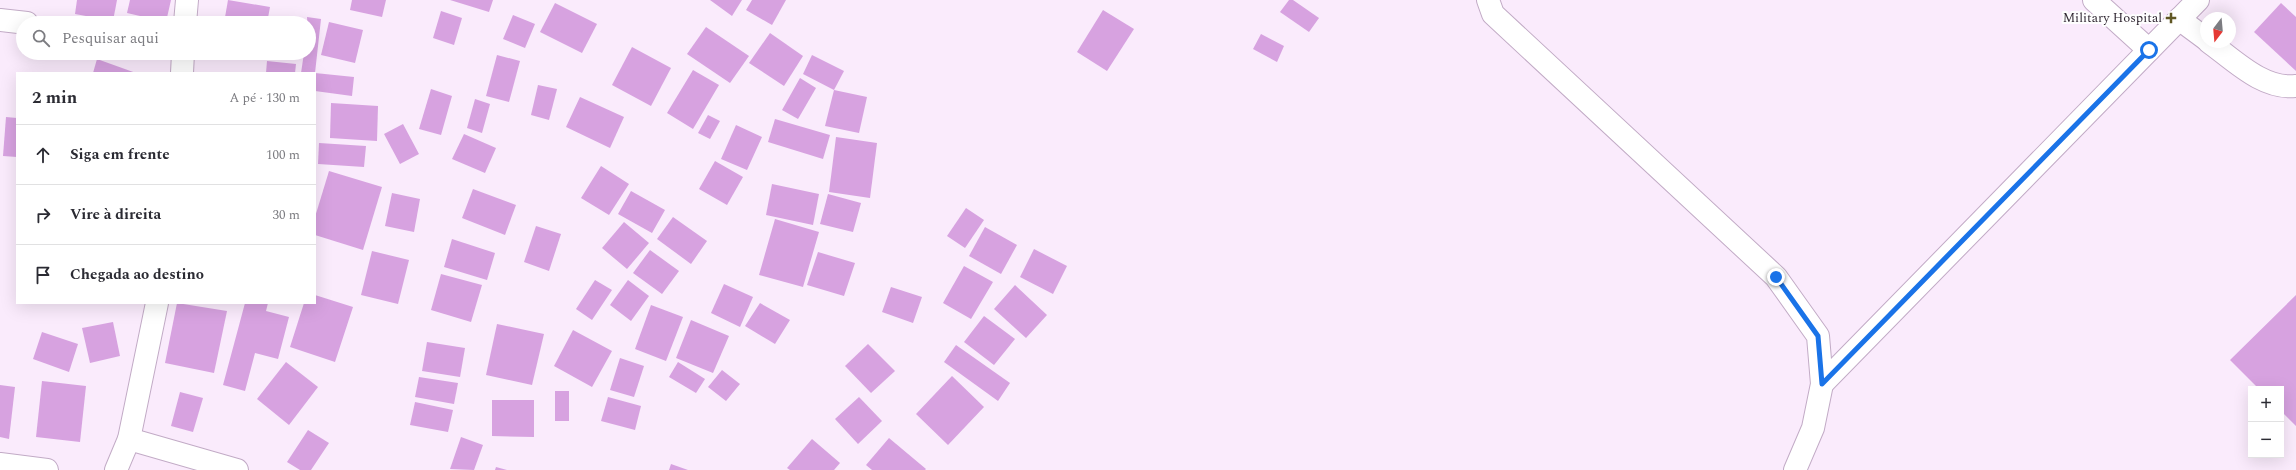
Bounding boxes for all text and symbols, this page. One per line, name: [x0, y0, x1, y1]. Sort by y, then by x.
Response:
place label: Military Hospital: [2063, 8, 2162, 28]
marker: Military Hospital: [2165, 12, 2177, 24]
north arrow: [2200, 12, 2236, 48]
search box: [16, 16, 316, 60]
icon: search: [30, 27, 52, 49]
text: Pesquisar aqui: [62, 27, 159, 50]
route start: [2140, 41, 2158, 59]
text: 2 min: [32, 85, 77, 111]
text: A pé · 130 m: [230, 88, 300, 108]
text: Siga em frente: [70, 143, 170, 166]
icon: ahead: [32, 144, 54, 166]
text: 100 m: [266, 145, 300, 165]
text: Vire à direita: [70, 203, 161, 226]
icon: right: [32, 204, 54, 226]
text: 30 m: [273, 205, 300, 225]
text: Chegada ao destino: [70, 263, 204, 286]
icon: arrive: [32, 264, 54, 286]
route end: [1767, 268, 1785, 286]
map controls: [2248, 386, 2284, 458]
button: +: [2248, 386, 2284, 422]
button: −: [2248, 422, 2284, 458]

